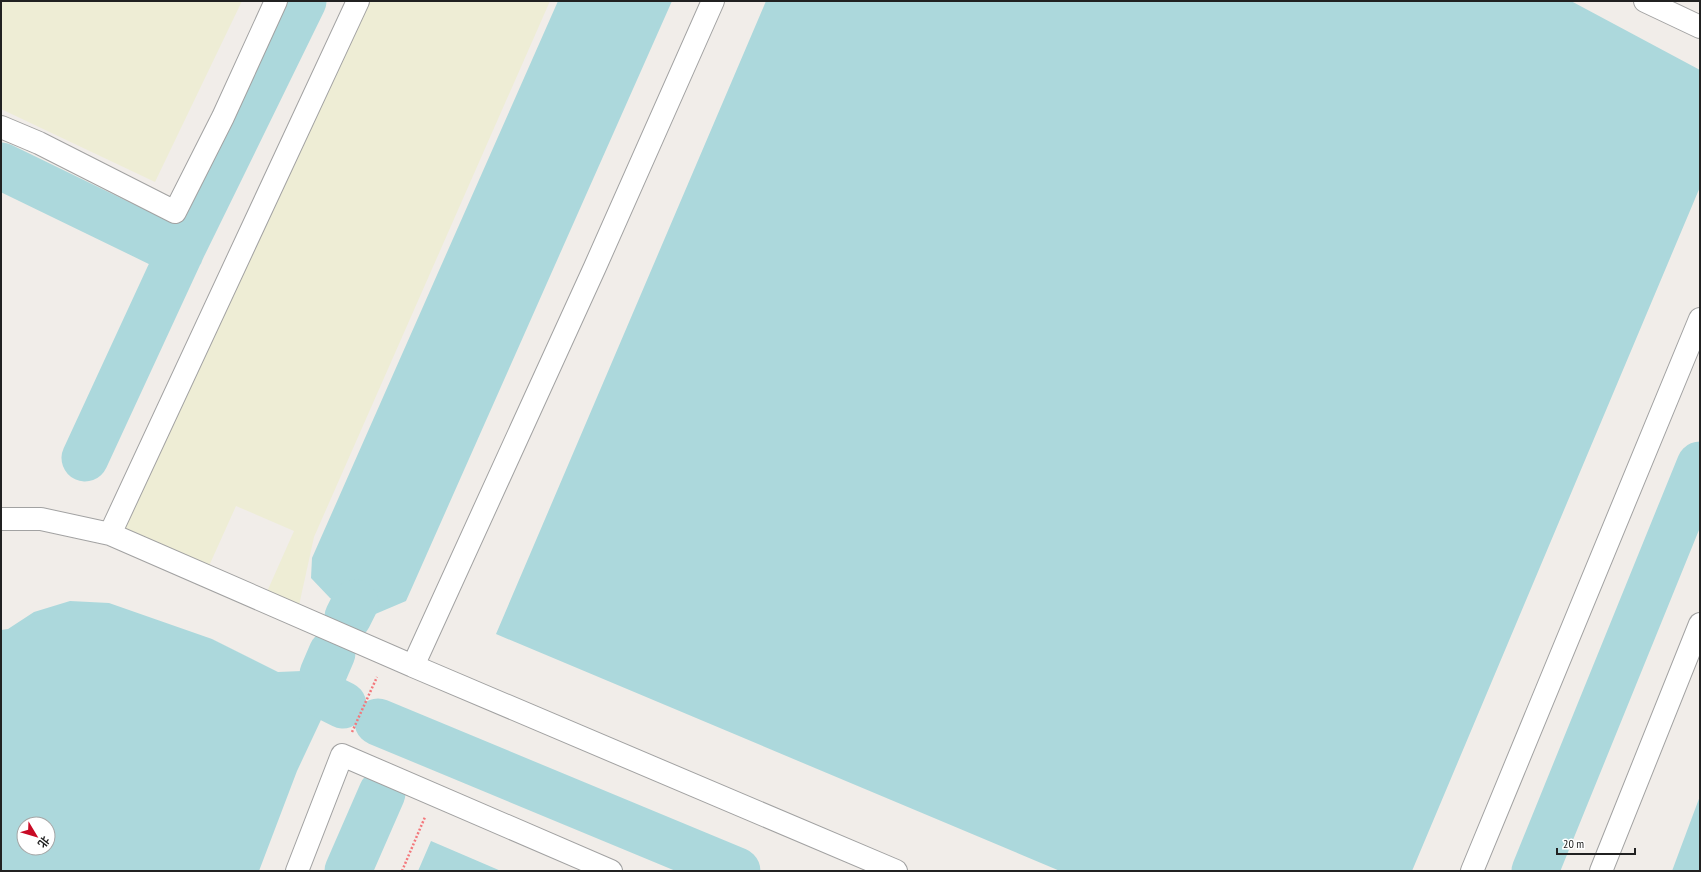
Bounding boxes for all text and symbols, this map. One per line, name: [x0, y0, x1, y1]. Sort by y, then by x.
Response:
north arrow: [16, 816, 56, 856]
scale bar: [1557, 830, 1635, 856]
text: 北: [35, 834, 53, 851]
text: 20 m: [1563, 836, 1584, 851]

